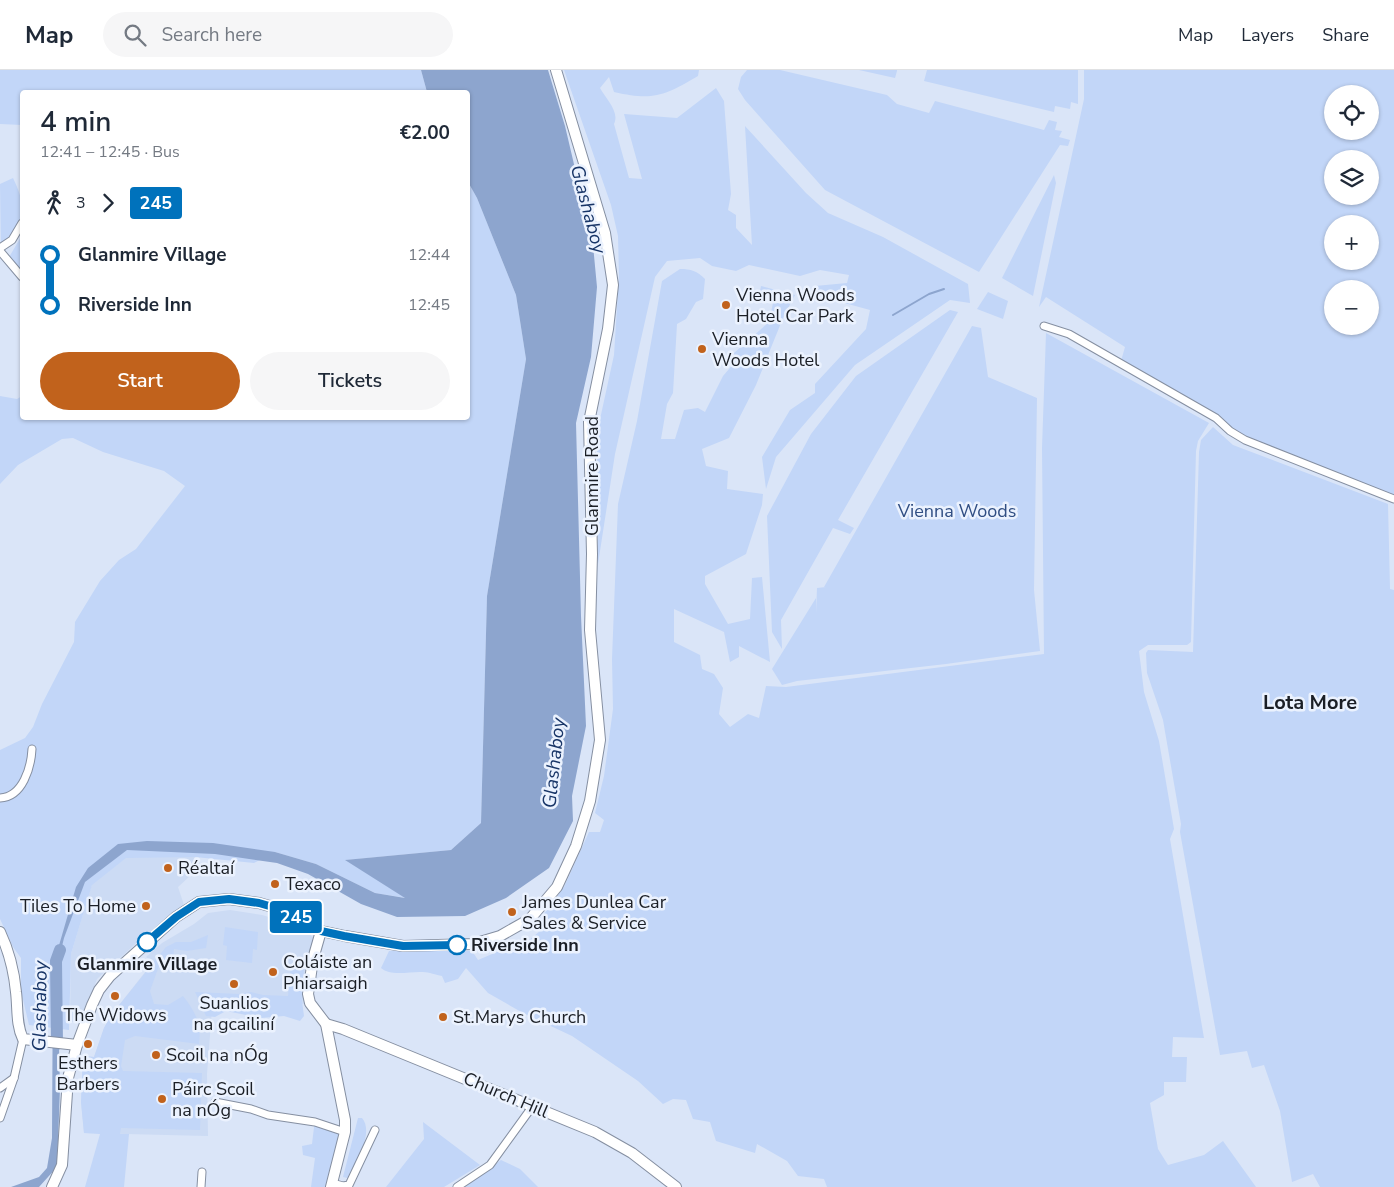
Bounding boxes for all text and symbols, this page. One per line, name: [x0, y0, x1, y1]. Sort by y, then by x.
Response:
search box: [103, 12, 453, 57]
text: Map: [25, 19, 73, 51]
icon: search: [121, 21, 149, 49]
text: Search here: [161, 22, 262, 48]
text: Map: [1178, 23, 1213, 47]
text: Layers: [1241, 23, 1294, 47]
text: Share: [1322, 23, 1369, 47]
map controls: [1324, 85, 1379, 335]
button: locate: [1324, 85, 1379, 140]
text: 4 min: [40, 103, 111, 141]
text: €2.00: [400, 120, 450, 146]
text: 12:41 – 12:45 · Bus: [40, 141, 180, 163]
button: layers: [1324, 150, 1379, 205]
water label: Glashaboy: [564, 162, 613, 258]
icon: walk: [40, 189, 68, 217]
icon: forward: [94, 189, 122, 217]
text: 245: [140, 191, 172, 215]
text: 3: [76, 192, 86, 214]
button: +: [1324, 215, 1379, 270]
text: Glanmire Village: [78, 242, 226, 268]
text: 12:44: [408, 244, 450, 266]
button: −: [1324, 280, 1379, 335]
place label: Vienna Woods Hotel Car Park: [735, 283, 855, 328]
text: Riverside Inn: [78, 292, 192, 318]
text: 12:45: [408, 294, 450, 316]
marker: Vienna Woods Hotel Car Park: [720, 299, 732, 311]
place label: Vienna Woods Hotel: [711, 327, 820, 372]
marker: Vienna Woods Hotel: [696, 343, 708, 355]
button: Start: [40, 352, 240, 410]
button: Tickets: [250, 352, 450, 410]
street label: Glanmire Road: [580, 416, 604, 536]
park label: Vienna Woods: [897, 499, 1016, 523]
district label: Lota More: [1263, 689, 1357, 716]
water label: Glashaboy: [536, 715, 572, 810]
place label: Réaltaí: [178, 856, 235, 880]
marker: Réaltaí: [162, 862, 174, 874]
place label: Texaco: [285, 872, 341, 896]
marker: Texaco: [269, 878, 281, 890]
place label: James Dunlea Car Sales & Service: [521, 890, 667, 935]
place label: Tiles To Home: [20, 894, 136, 918]
marker: Tiles To Home: [140, 900, 152, 912]
line badge: 245: [267, 901, 325, 933]
text: 245: [280, 905, 312, 929]
marker: James Dunlea Car Sales & Service: [506, 906, 518, 918]
marker: Glanmire Village: [137, 932, 157, 952]
place label: Riverside Inn: [471, 933, 579, 957]
marker: Riverside Inn: [447, 935, 467, 955]
place label: Coláiste an Phiarsaigh: [283, 950, 372, 995]
place label: Glanmire Village: [77, 952, 218, 976]
water label: Glashaboy: [26, 959, 54, 1052]
marker: Coláiste an Phiarsaigh: [267, 966, 279, 978]
marker: Suanlios na gcailiní: [228, 978, 240, 990]
marker: The Widows: [109, 990, 121, 1002]
place label: Suanlios na gcailiní: [194, 991, 275, 1036]
place label: The Widows: [63, 1003, 167, 1027]
place label: St.Marys Church: [453, 1005, 586, 1029]
marker: St.Marys Church: [437, 1011, 449, 1023]
marker: Esthers Barbers: [82, 1038, 94, 1050]
place label: Scoil na nÓg: [166, 1043, 268, 1067]
marker: Scoil na nÓg: [150, 1049, 162, 1061]
place label: Esthers Barbers: [56, 1051, 120, 1096]
street label: Church Hill: [460, 1066, 553, 1124]
place label: Páirc Scoil na nÓg: [172, 1077, 255, 1122]
marker: Páirc Scoil na nÓg: [156, 1093, 168, 1105]

